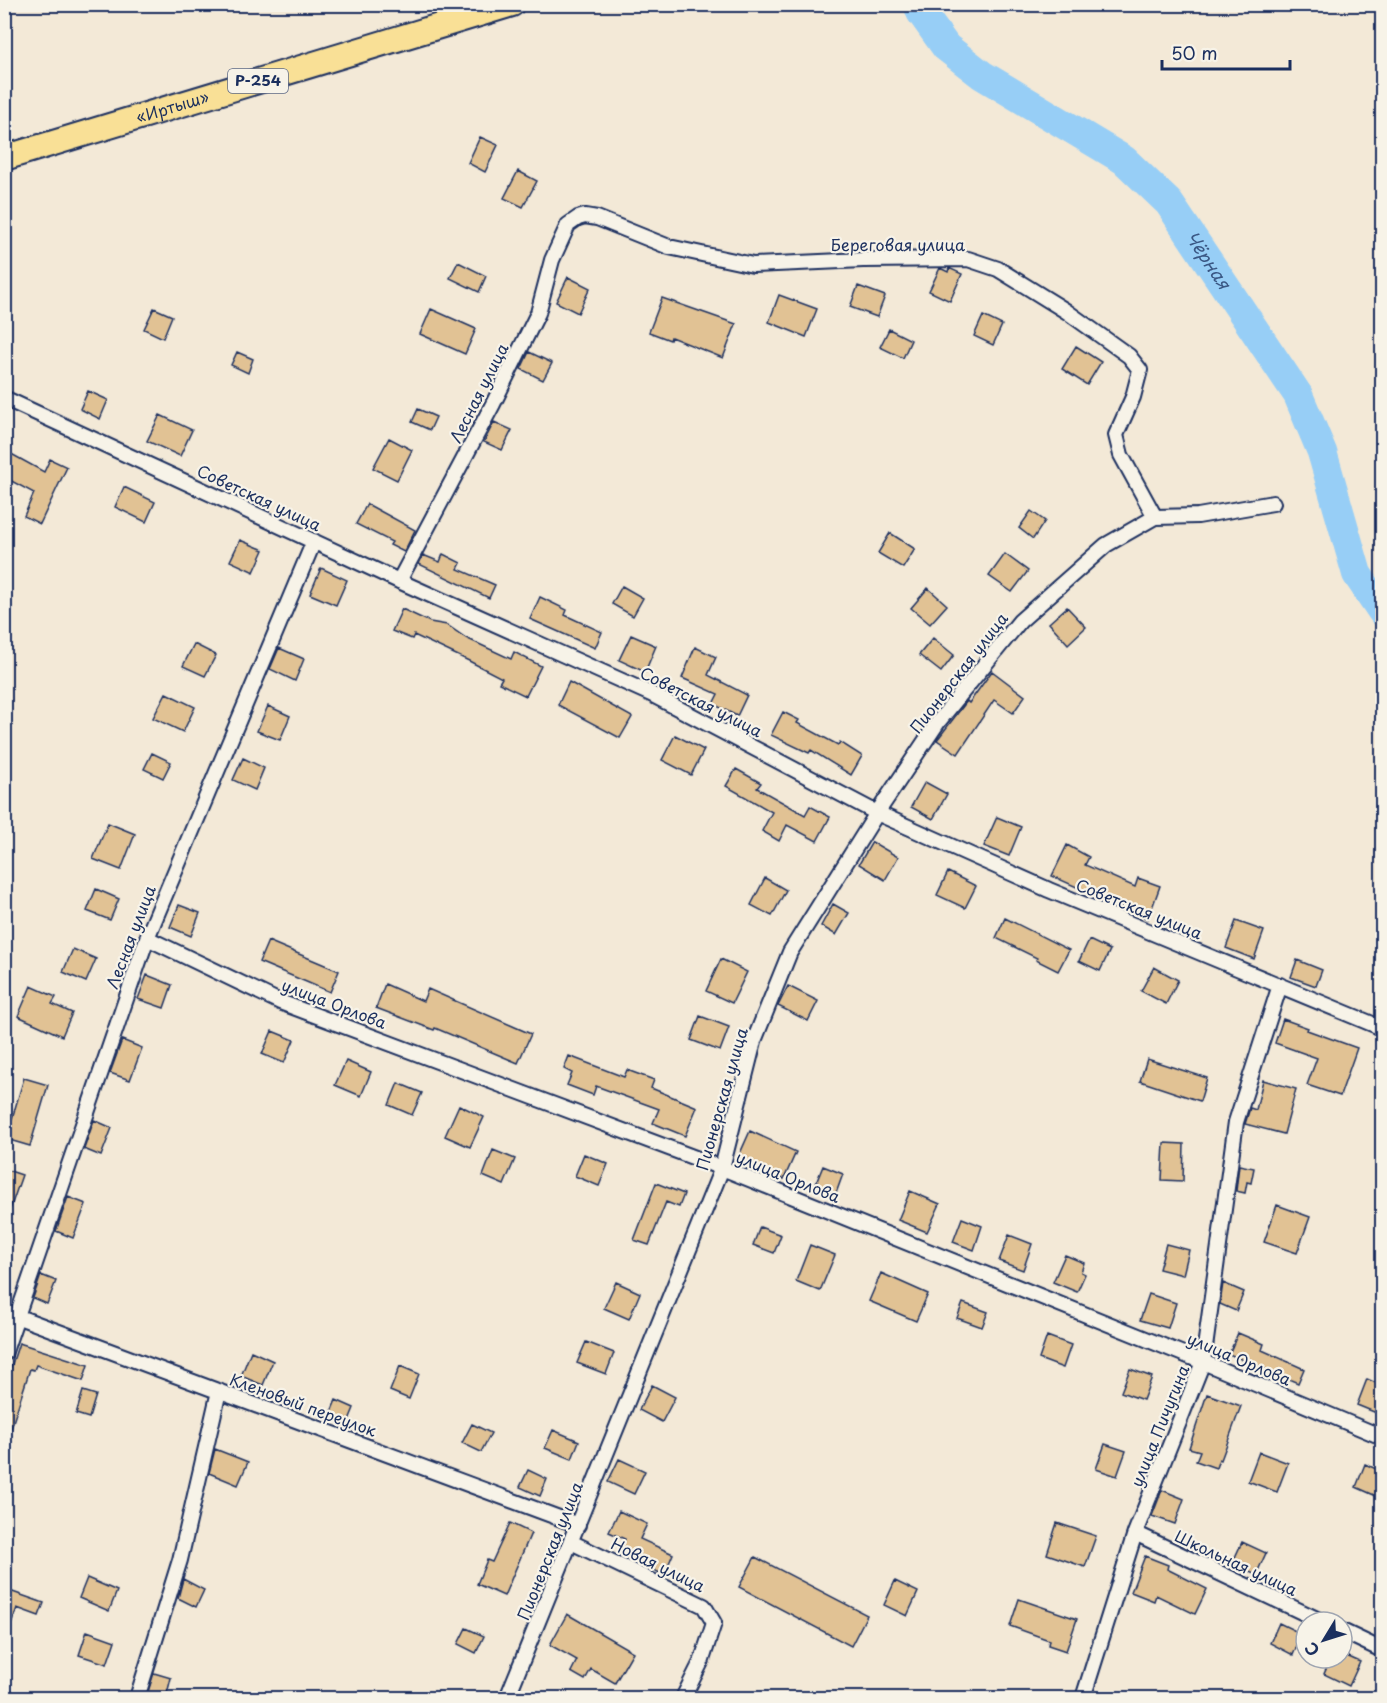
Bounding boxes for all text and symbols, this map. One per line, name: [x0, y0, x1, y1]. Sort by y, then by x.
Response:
scale bar: [1162, 33, 1290, 71]
text: 50 m: [1171, 39, 1218, 66]
road number: Р-254: [228, 69, 288, 93]
street label: «Иртыш»: [133, 84, 212, 128]
water label: Чёрная: [1179, 225, 1239, 295]
street label: Береговая улица: [831, 232, 965, 256]
street label: Лесная улица: [443, 339, 513, 446]
street label: Советская улица: [193, 458, 325, 536]
street label: Пионерская улица: [903, 607, 1013, 738]
street label: Советская улица: [636, 660, 767, 742]
street label: Советская улица: [1073, 872, 1206, 944]
street label: Лесная улица: [99, 882, 161, 992]
street label: улица Орлова: [278, 972, 390, 1034]
street label: Пионерская улица: [689, 1025, 753, 1173]
street label: улица Орлова: [733, 1144, 844, 1208]
street label: улица Орлова: [1184, 1325, 1295, 1391]
street label: улица Пичугина: [1124, 1361, 1194, 1490]
street label: Кленовый переулок: [226, 1366, 381, 1442]
street label: Пионерская улица: [510, 1478, 588, 1623]
street label: Школьная улица: [1171, 1523, 1302, 1601]
street label: Новая улица: [607, 1531, 709, 1597]
north arrow: [1294, 1610, 1354, 1670]
text: С: [1298, 1638, 1325, 1662]

